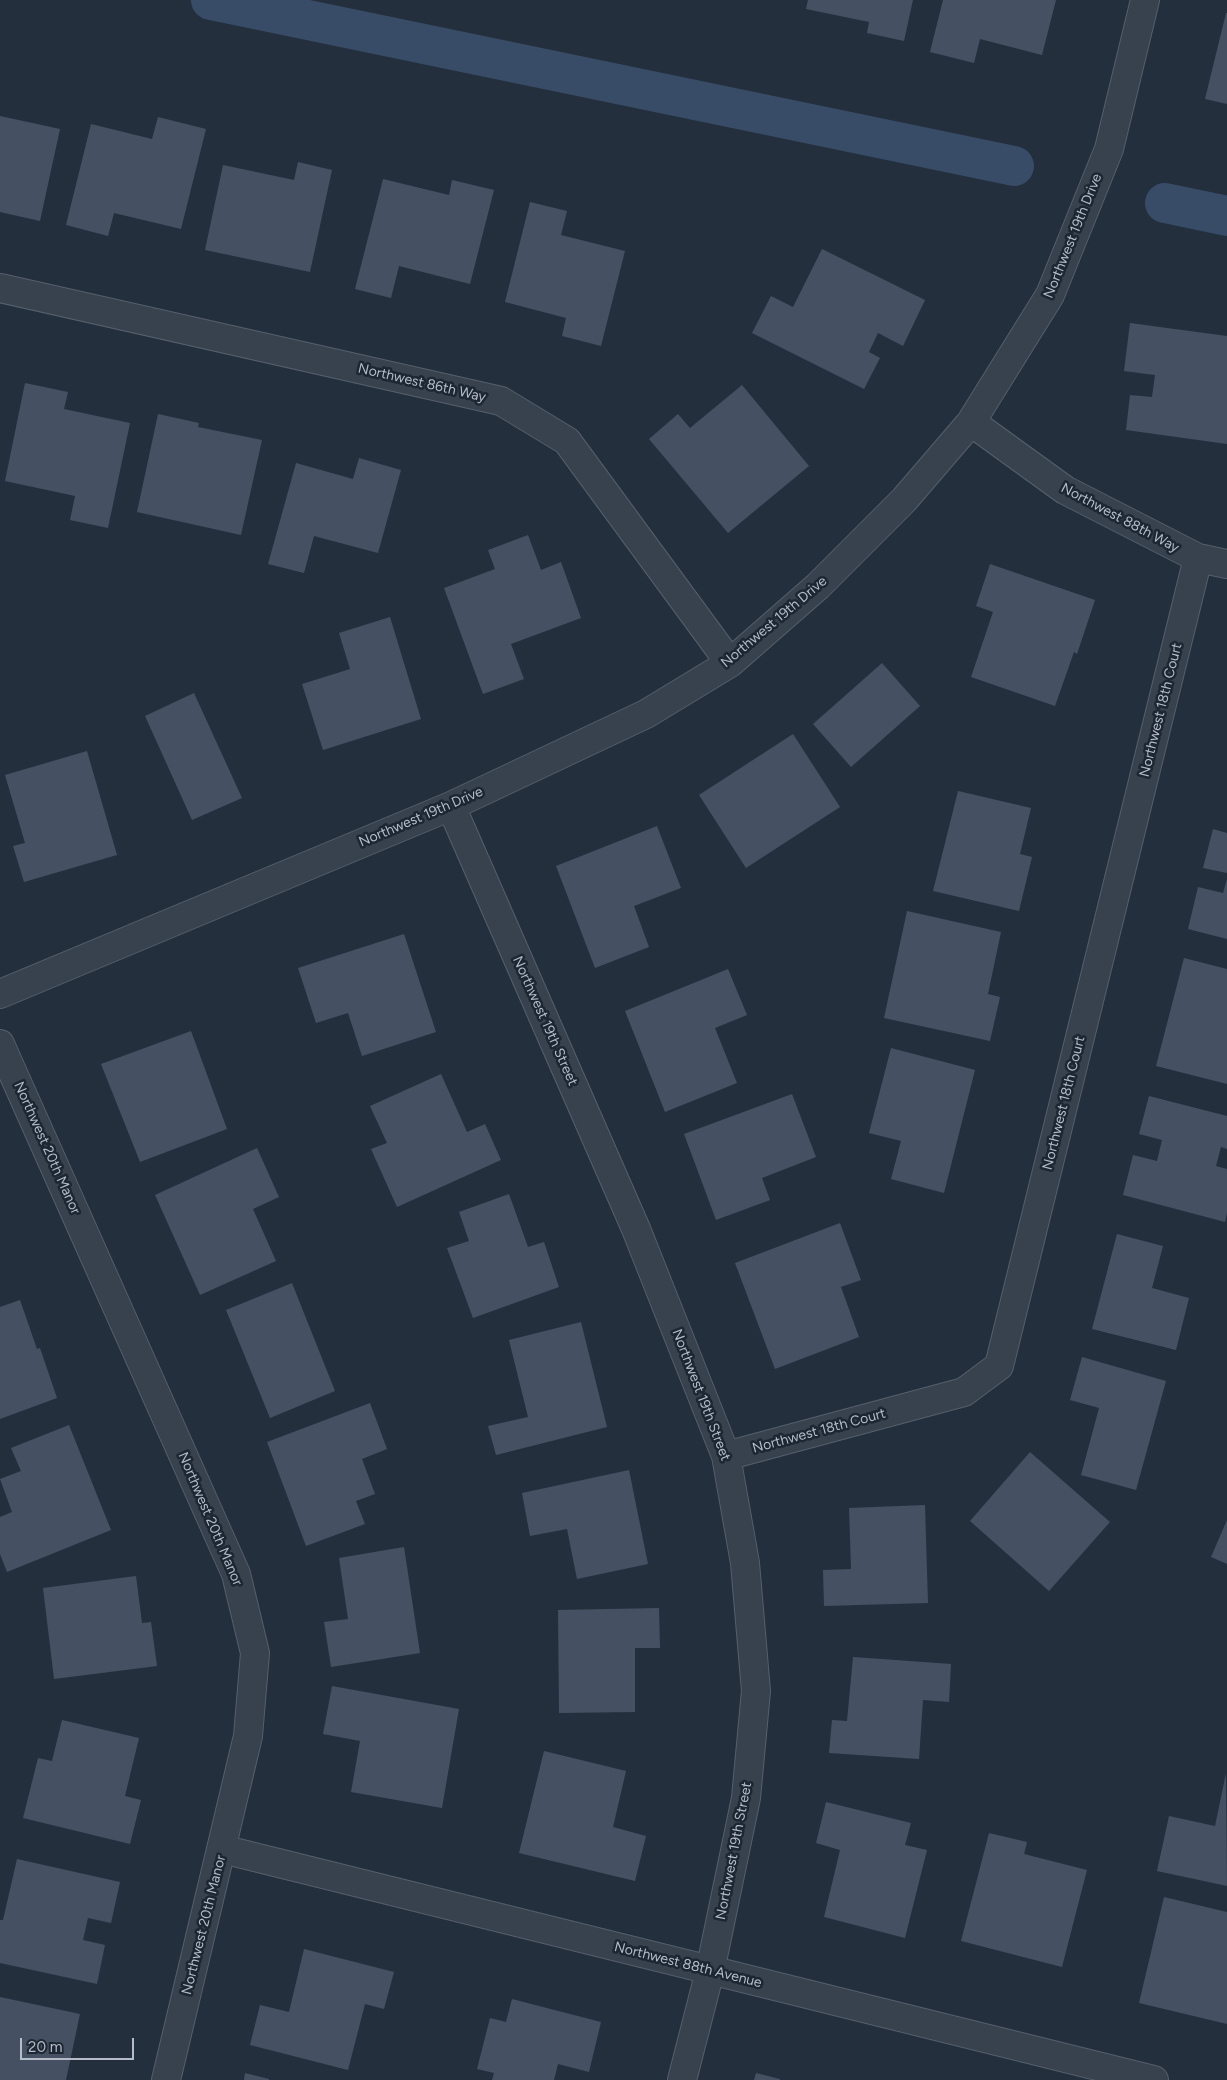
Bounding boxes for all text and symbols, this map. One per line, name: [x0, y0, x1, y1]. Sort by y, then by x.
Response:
street label: Northwest 19th Drive: [1040, 171, 1106, 301]
street label: Northwest 86th Way: [356, 360, 488, 406]
street label: Northwest 88th Way: [1058, 480, 1182, 556]
street label: Northwest 19th Drive: [718, 573, 830, 671]
street label: Northwest 18th Court: [1136, 641, 1186, 779]
street label: Northwest 19th Drive: [356, 783, 486, 851]
street label: Northwest 19th Street: [509, 954, 581, 1088]
street label: Northwest 18th Court: [1039, 1034, 1089, 1172]
street label: Northwest 20th Manor: [10, 1079, 84, 1217]
street label: Northwest 19th Street: [668, 1327, 734, 1463]
street label: Northwest 18th Court: [750, 1405, 888, 1457]
street label: Northwest 20th Manor: [174, 1450, 246, 1588]
street label: Northwest 19th Street: [712, 1781, 756, 1921]
street label: Northwest 20th Manor: [179, 1853, 229, 1997]
street label: Northwest 88th Avenue: [612, 1939, 764, 1991]
scale bar: [22, 2028, 136, 2060]
text: 20 m: [28, 2038, 62, 2056]

